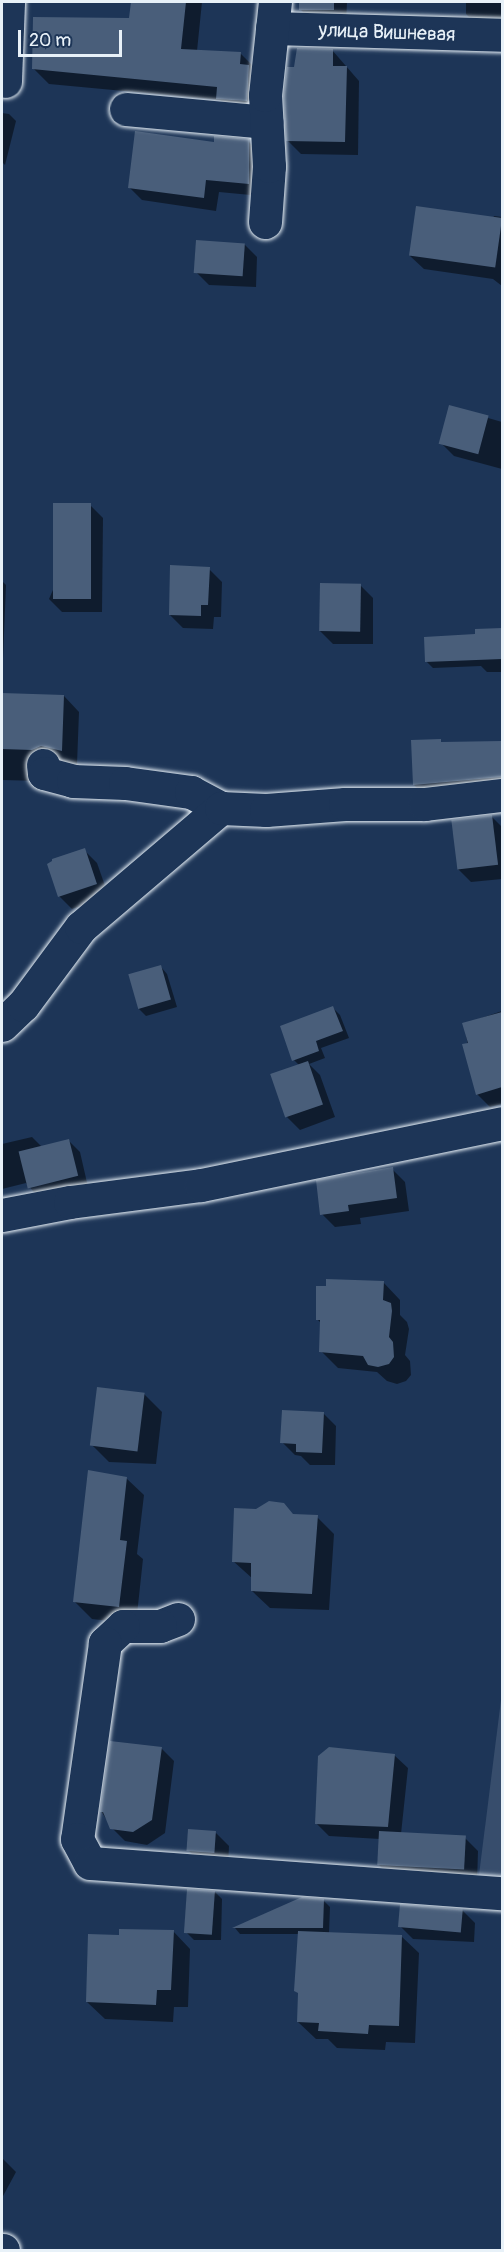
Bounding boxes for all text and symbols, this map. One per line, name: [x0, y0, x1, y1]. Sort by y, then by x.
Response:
scale bar: [21, 18, 124, 56]
street label: улица Вишневая: [318, 18, 456, 46]
text: 20 m: [29, 29, 71, 52]

